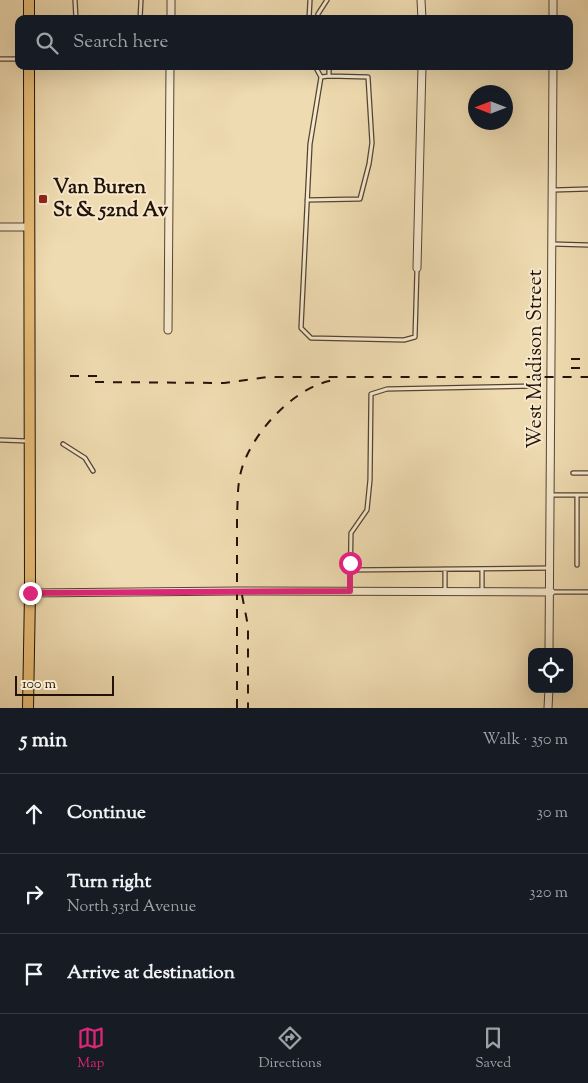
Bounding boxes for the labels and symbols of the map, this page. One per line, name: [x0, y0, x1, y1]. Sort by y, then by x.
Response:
north arrow: [468, 85, 513, 130]
place label: Van Buren St & 52nd Av: [53, 174, 169, 226]
marker: Van Buren St & 52nd Av: [37, 193, 49, 205]
street label: West Madison Street: [522, 269, 551, 449]
route start: [339, 552, 362, 575]
route end: [19, 582, 42, 605]
scale bar: [15, 673, 114, 696]

